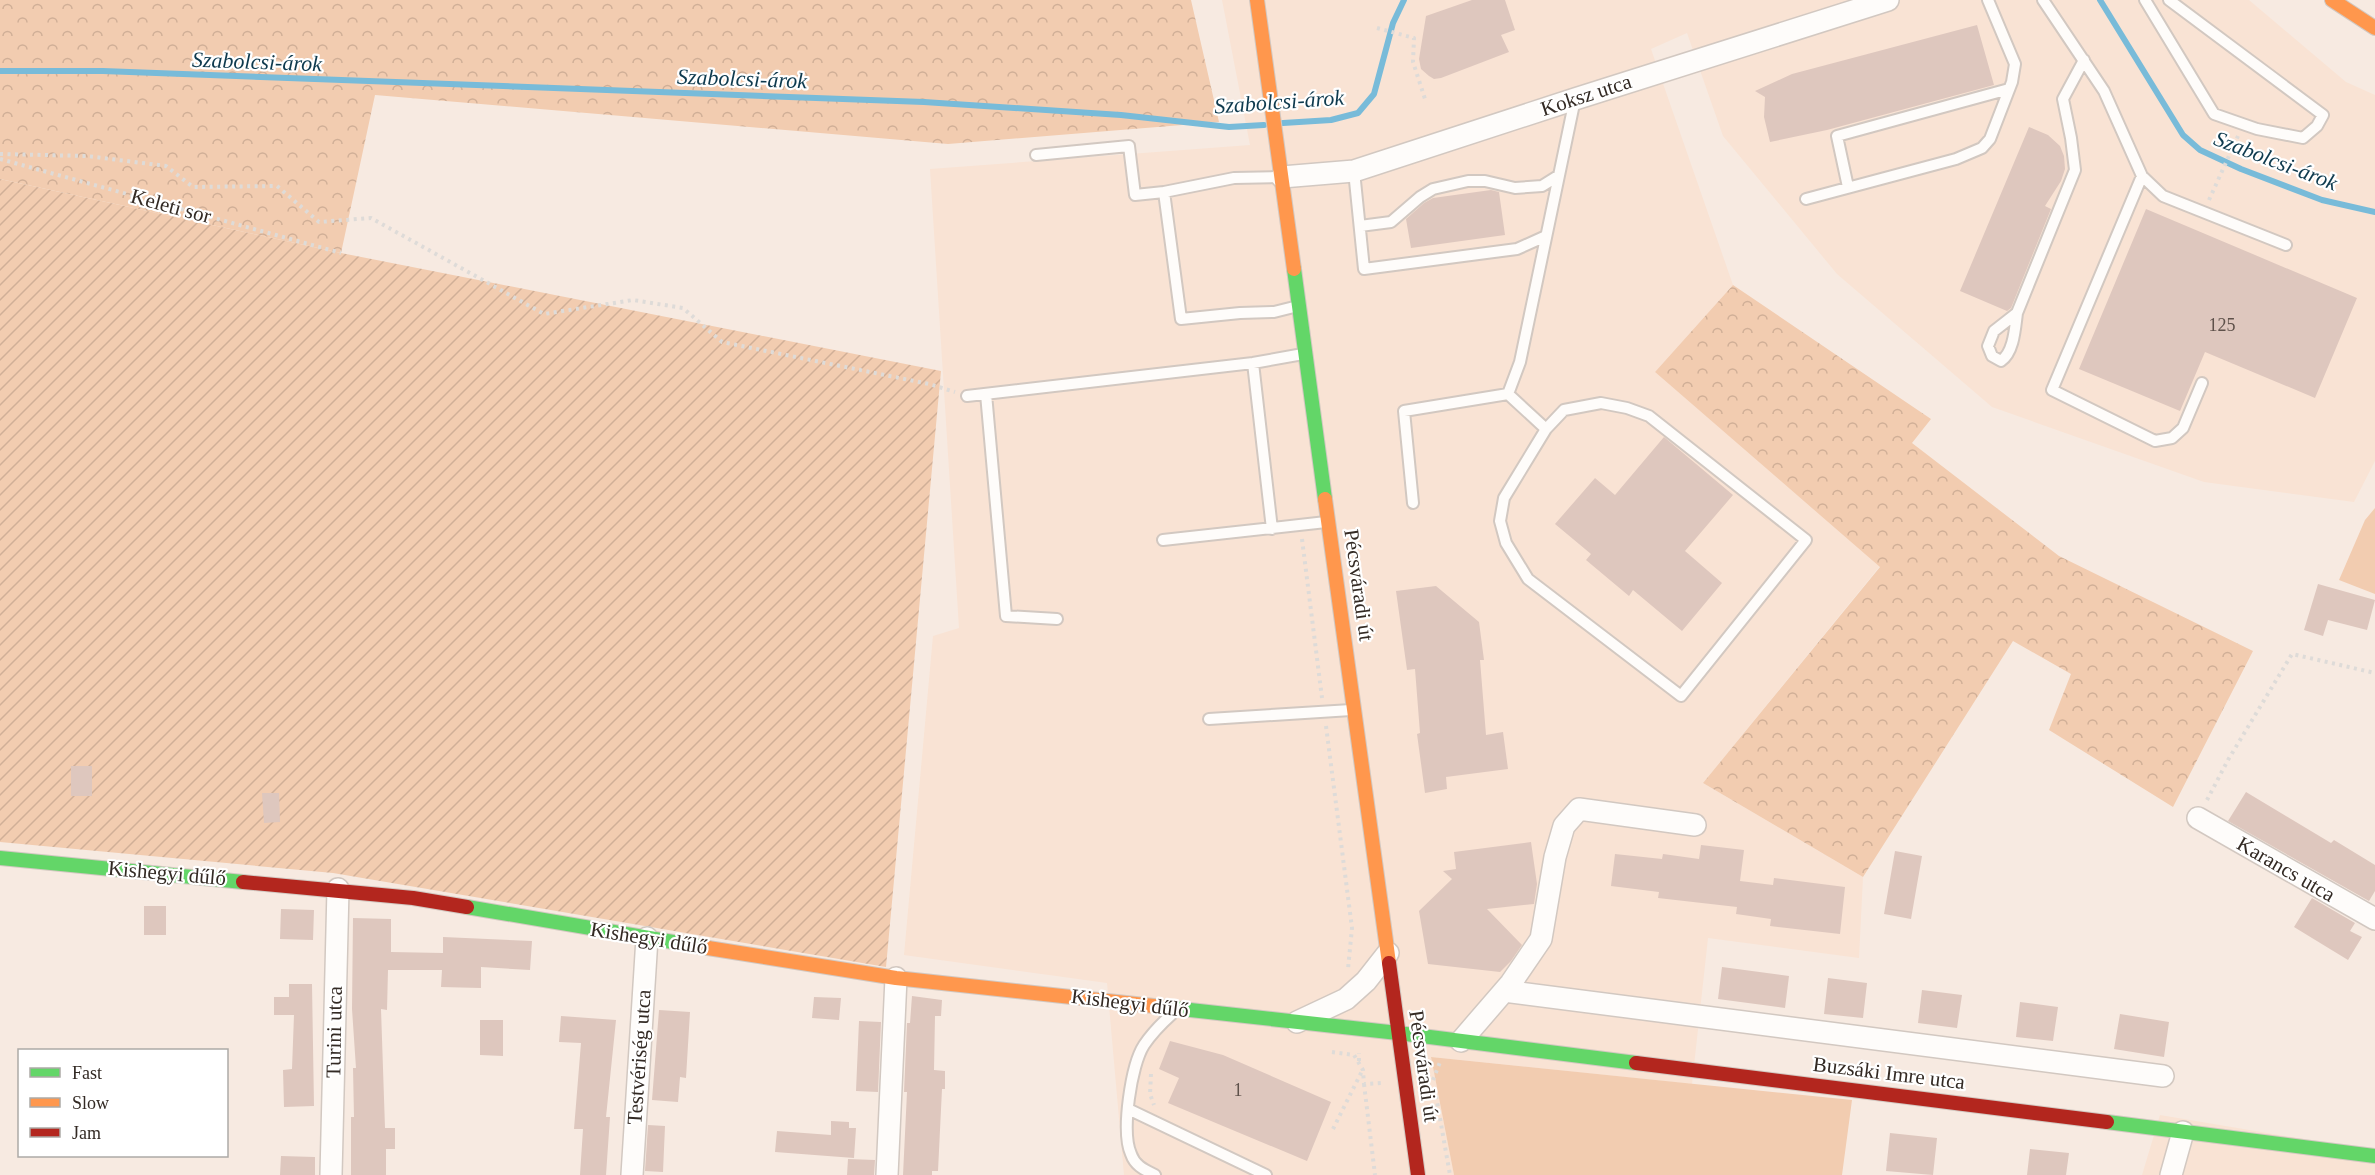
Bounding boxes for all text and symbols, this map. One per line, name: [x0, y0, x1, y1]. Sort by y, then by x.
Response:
water label: Szabolcsi-árok: [192, 47, 324, 76]
water label: Szabolcsi-árok: [677, 64, 809, 93]
street label: Koksz utca: [1538, 69, 1635, 121]
water label: Szabolcsi-árok: [1213, 84, 1346, 119]
water label: Szabolcsi-árok: [2211, 126, 2342, 196]
street label: Keleti sor: [128, 184, 214, 228]
house number: 125: [2209, 315, 2236, 335]
street label: Pécsváradi út: [1339, 528, 1379, 643]
street label: Karancs utca: [2233, 831, 2340, 907]
street label: Kishegyi dűlő: [107, 856, 227, 890]
street label: Kishegyi dűlő: [589, 917, 709, 959]
street label: Kishegyi dűlő: [1070, 984, 1190, 1022]
street label: Turini utca: [321, 985, 347, 1078]
street label: Testvériség utca: [622, 988, 656, 1125]
street label: Pécsváradi út: [1404, 1009, 1444, 1124]
legend: [18, 1049, 228, 1157]
street label: Buzsáki Imre utca: [1812, 1052, 1967, 1094]
text: Fast: [72, 1063, 102, 1083]
house number: 1: [1234, 1080, 1243, 1100]
text: Slow: [72, 1093, 109, 1113]
text: Jam: [72, 1123, 101, 1143]

